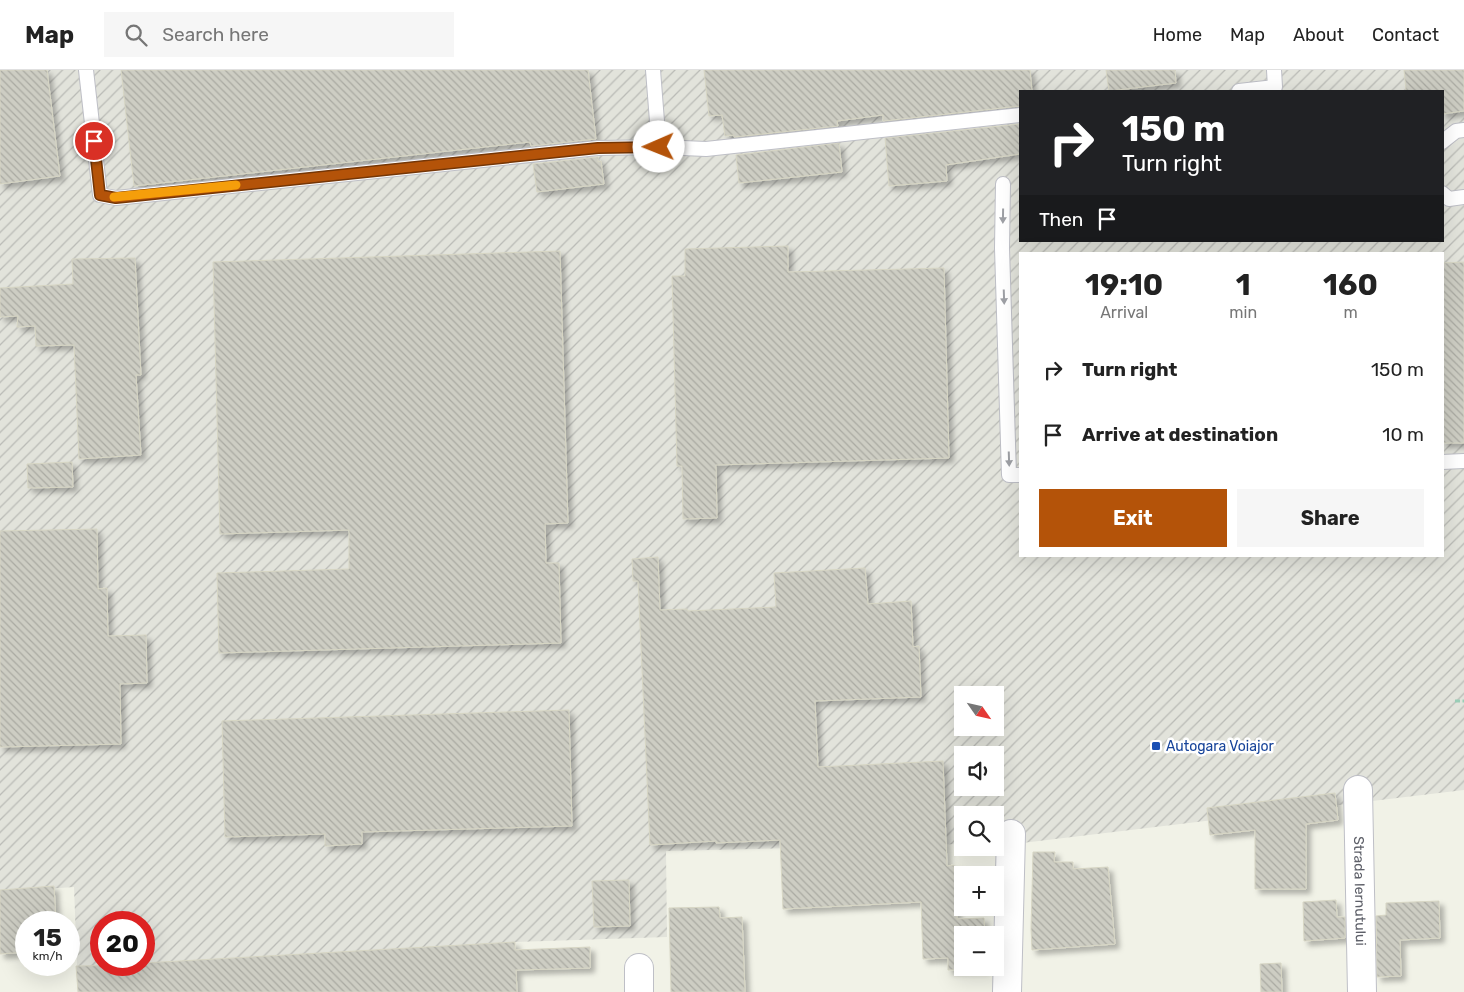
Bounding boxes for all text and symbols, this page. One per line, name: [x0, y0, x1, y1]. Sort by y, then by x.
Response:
search box: [104, 12, 454, 57]
text: Map: [25, 21, 74, 49]
icon: search: [122, 21, 150, 49]
text: Search here: [162, 23, 269, 46]
text: Home: [1153, 24, 1202, 46]
text: Map: [1230, 24, 1265, 46]
text: About: [1293, 24, 1344, 46]
text: Contact: [1372, 24, 1439, 46]
text: 150 m: [1122, 108, 1225, 150]
icon: right: [1039, 110, 1104, 175]
pin: [73, 120, 115, 162]
position arrow: [632, 120, 684, 172]
icon: arrive: [80, 127, 108, 155]
text: Turn right: [1122, 150, 1222, 177]
icon: arrive: [1093, 205, 1121, 233]
one-way arrow: [999, 208, 1007, 224]
text: Then: [1039, 208, 1083, 231]
text: 19:10: [1085, 267, 1163, 303]
text: 1: [1236, 267, 1251, 303]
text: 160: [1323, 267, 1378, 303]
one-way arrow: [1000, 289, 1008, 305]
text: Arrival: [1100, 303, 1148, 322]
text: min: [1229, 303, 1257, 322]
text: m: [1343, 303, 1358, 322]
icon: right: [1039, 356, 1067, 384]
text: Turn right: [1082, 358, 1177, 381]
text: 150 m: [1371, 358, 1424, 381]
icon: arrive: [1039, 421, 1067, 449]
text: Arrive at destination: [1082, 423, 1278, 446]
text: 10 m: [1382, 423, 1424, 446]
one-way arrow: [1005, 451, 1013, 467]
button: Exit: [1039, 489, 1227, 547]
button: Share: [1237, 489, 1424, 547]
north arrow: [954, 686, 1004, 736]
map controls: [954, 686, 1004, 976]
place label: Autogara Voiajor: [1166, 738, 1275, 755]
marker: Autogara Voiajor: [1150, 740, 1162, 752]
button: sound: [954, 746, 1004, 796]
button: search: [954, 806, 1004, 856]
street label: Strada Iernutului: [1350, 836, 1369, 946]
button: +: [954, 866, 1004, 916]
speed limit sign: 20: [90, 911, 155, 976]
text: 15: [33, 923, 62, 952]
button: −: [954, 926, 1004, 976]
text: km/h: [33, 949, 62, 963]

